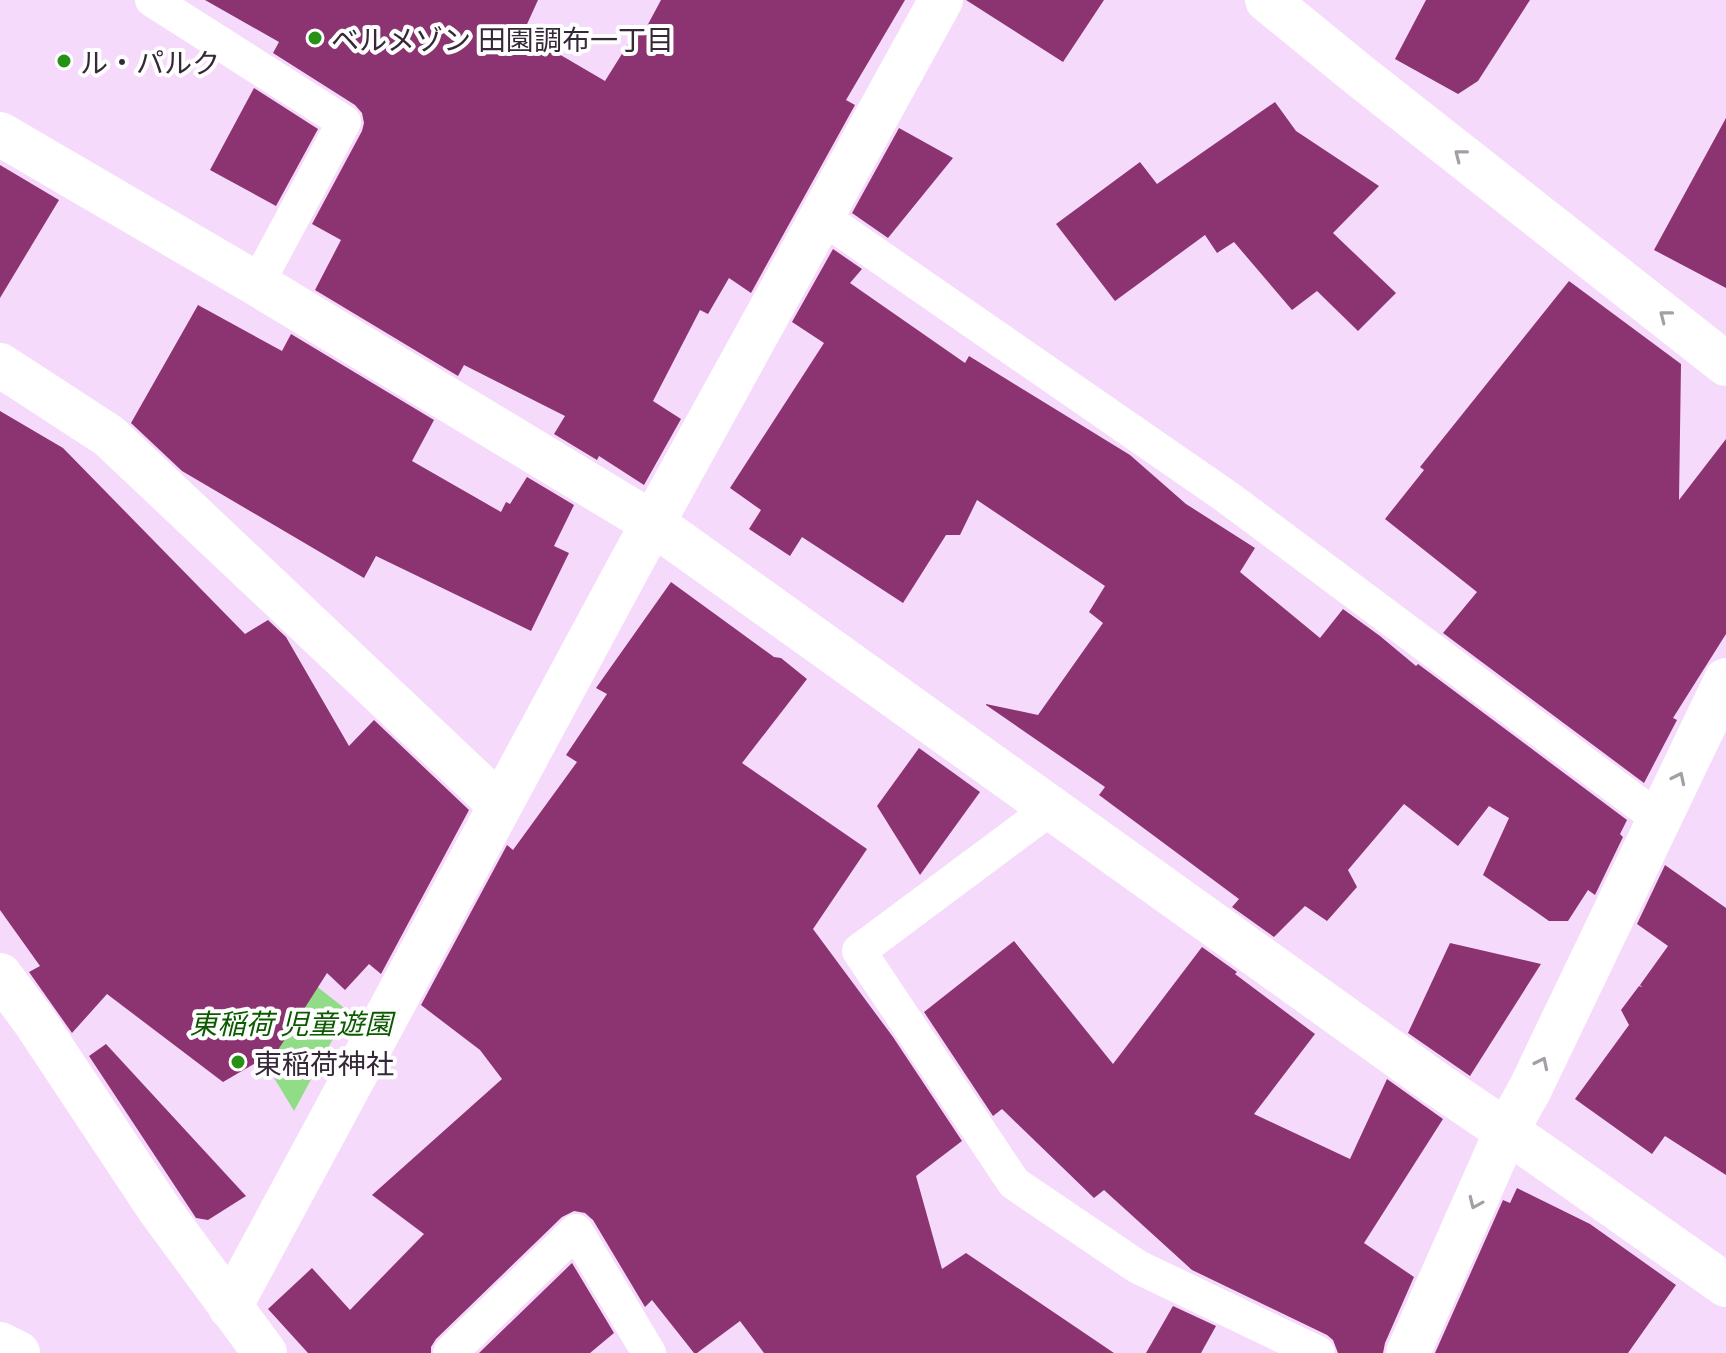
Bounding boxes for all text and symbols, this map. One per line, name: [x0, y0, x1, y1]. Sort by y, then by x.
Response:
place label: ベルメゾン 田園調布一丁目: [331, 20, 674, 57]
marker: ベルメゾン 田園調布一丁目: [306, 29, 324, 47]
place label: ル・パルク: [80, 43, 220, 80]
marker: ル・パルク: [55, 52, 73, 70]
one-way arrow: [1455, 150, 1469, 165]
one-way arrow: [1659, 311, 1674, 325]
one-way arrow: [1669, 771, 1685, 786]
park label: 東稲荷 児童遊園: [189, 1004, 397, 1041]
place label: 東稲荷神社: [254, 1044, 394, 1081]
marker: 東稲荷神社: [229, 1053, 247, 1071]
one-way arrow: [1532, 1056, 1548, 1071]
one-way arrow: [1468, 1195, 1484, 1209]

